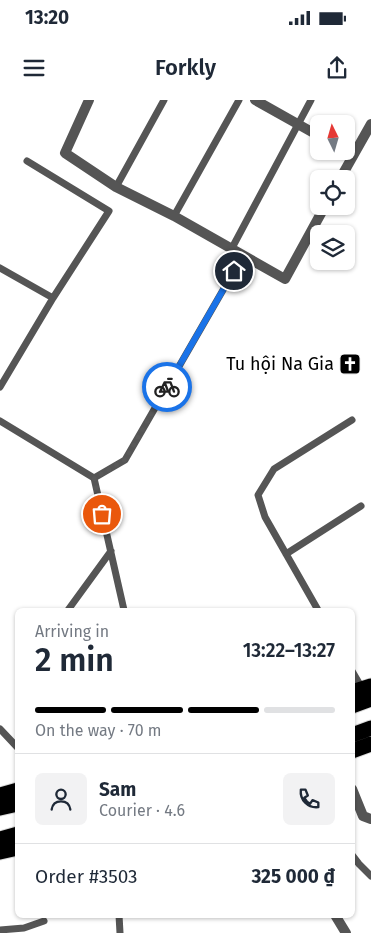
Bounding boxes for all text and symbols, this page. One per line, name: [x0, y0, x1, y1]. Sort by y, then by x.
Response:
text: 13:20: [25, 6, 69, 29]
icon: menu: [20, 54, 48, 82]
text: Forkly: [155, 54, 216, 81]
icon: share: [323, 54, 351, 82]
north arrow: [310, 115, 355, 160]
map controls: [310, 115, 355, 270]
button: locate: [310, 170, 355, 215]
button: layers: [310, 225, 355, 270]
pin: [213, 250, 255, 292]
icon: home: [220, 257, 248, 285]
church icon: Tu hội Na Gia: [338, 352, 362, 376]
place label: Tu hội Na Gia: [226, 353, 334, 375]
courier: [142, 362, 192, 412]
icon: bike: [153, 373, 181, 401]
pin: [81, 493, 123, 535]
icon: bag: [88, 500, 116, 528]
text: Arriving in: [35, 622, 109, 641]
text: 13:22–13:27: [243, 639, 335, 662]
text: 2 min: [35, 641, 114, 679]
text: On the way · 70 m: [35, 721, 162, 740]
button: person: [35, 773, 87, 825]
button: phone: [283, 773, 335, 825]
text: Sam: [99, 778, 136, 801]
text: Courier · 4.6: [99, 801, 185, 820]
text: Order #3503: [35, 865, 138, 888]
text: 325 000 ₫: [251, 865, 335, 888]

